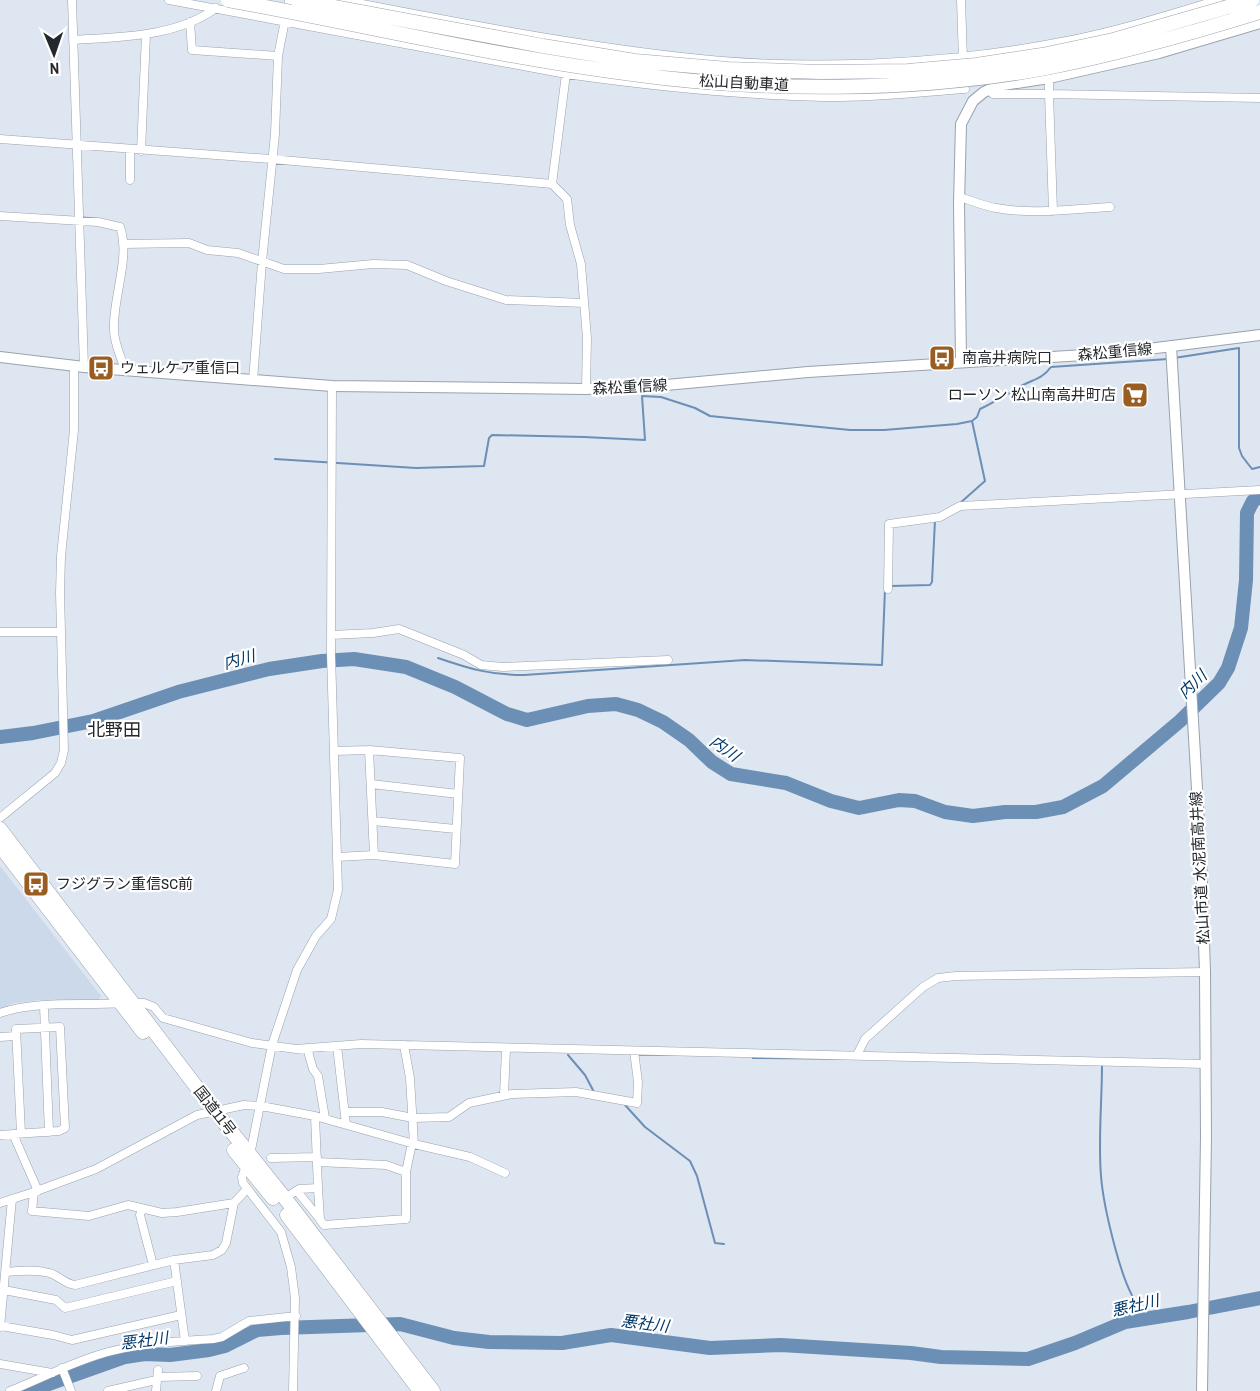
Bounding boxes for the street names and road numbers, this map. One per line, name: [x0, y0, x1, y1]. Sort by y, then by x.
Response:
street label: 松山自動車道: [699, 70, 790, 95]
street label: 森松重信線: [1077, 338, 1153, 365]
street label: 森松重信線: [592, 374, 668, 399]
street label: 松山市道 水泥南高井線: [1185, 791, 1214, 945]
street label: 国道11号: [189, 1081, 241, 1140]

